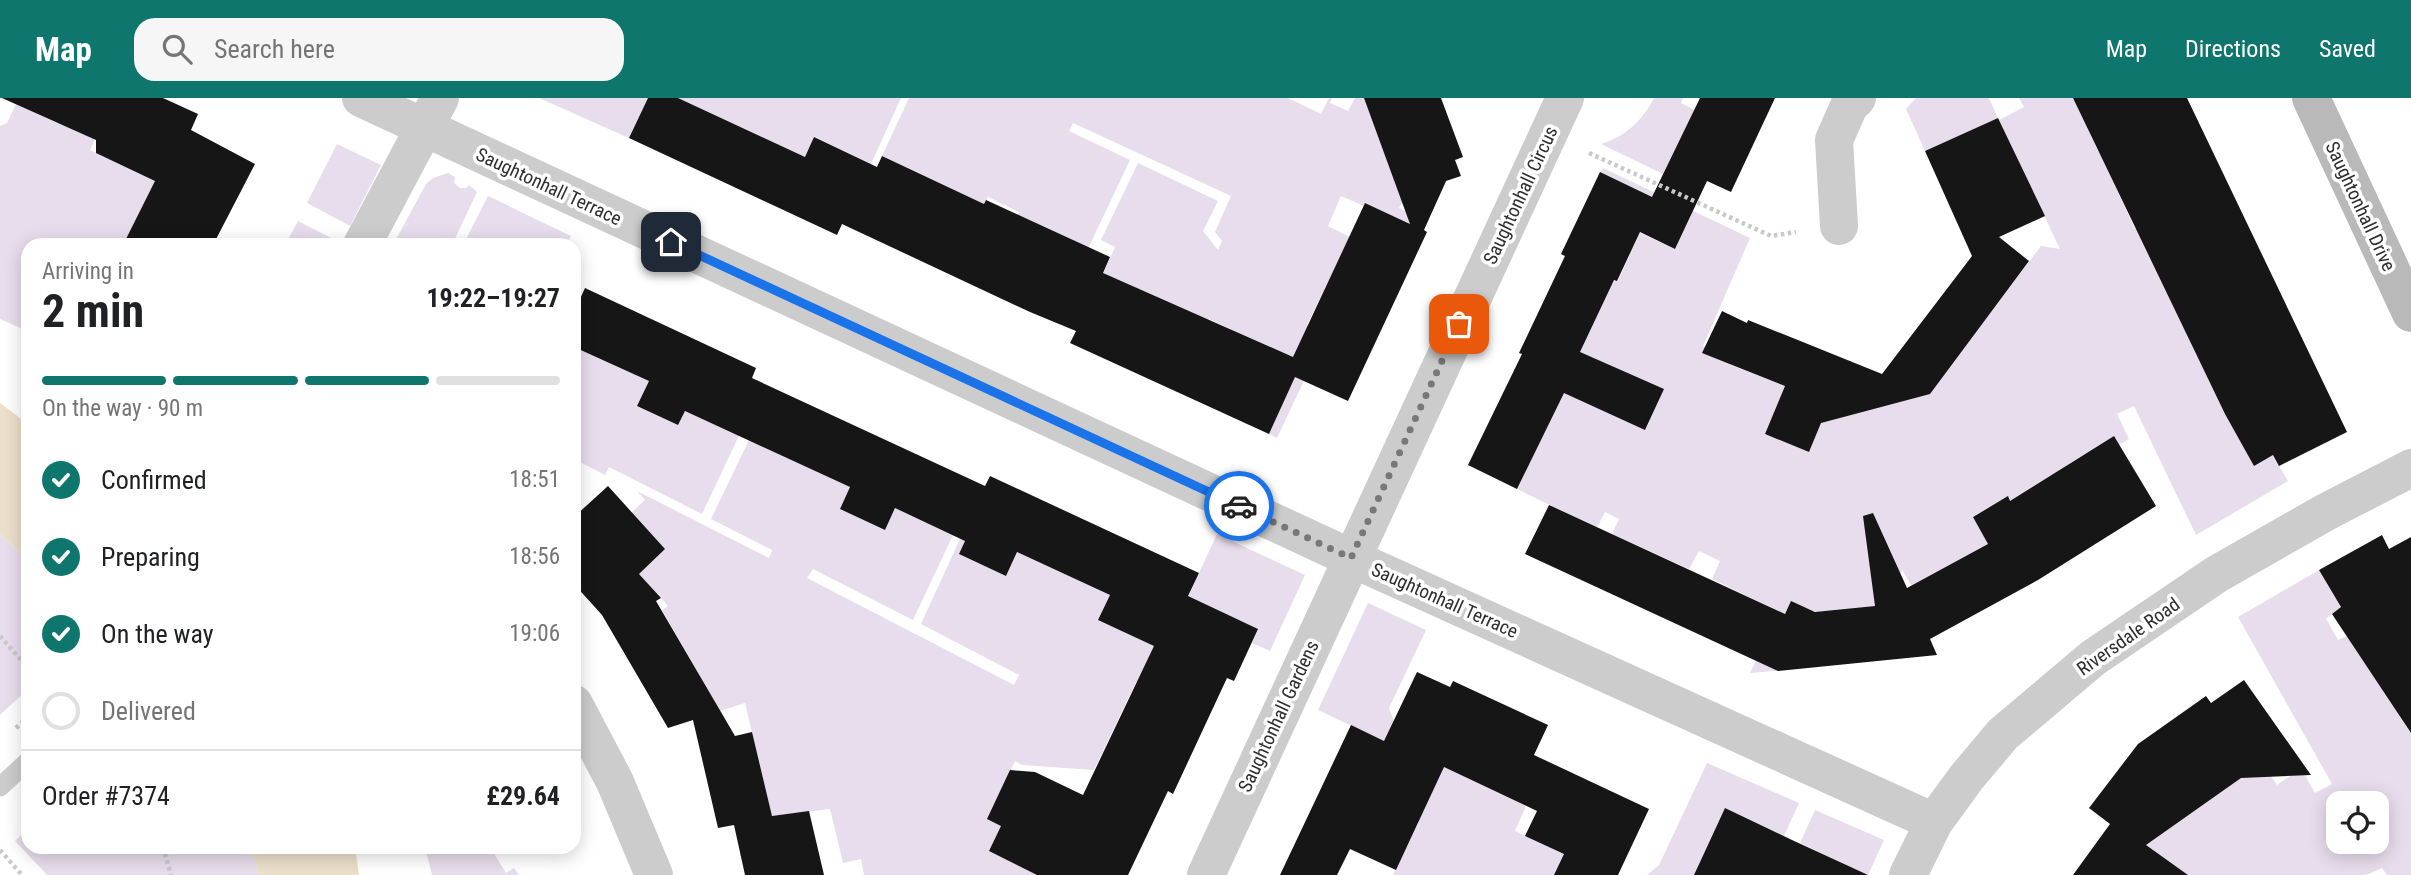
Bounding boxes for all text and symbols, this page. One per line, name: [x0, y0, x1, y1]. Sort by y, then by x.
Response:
search box: [134, 18, 624, 81]
text: Map: [35, 30, 92, 69]
icon: search: [158, 30, 196, 68]
text: Search here: [214, 34, 335, 64]
text: Map: [2106, 35, 2147, 63]
text: Directions: [2185, 35, 2281, 63]
text: Saved: [2319, 35, 2376, 63]
street label: Saughtonhall Circus: [1478, 123, 1562, 268]
street label: Saughtonhall Drive: [2321, 138, 2401, 275]
street label: Saughtonhall Terrace: [472, 143, 625, 230]
pin: [641, 212, 701, 272]
icon: home: [652, 223, 690, 261]
text: Arriving in: [42, 258, 134, 285]
text: 19:22–19:27: [426, 283, 560, 313]
text: 2 min: [42, 284, 144, 338]
pin: [1429, 294, 1489, 354]
icon: bag: [1440, 305, 1478, 343]
text: On the way · 90 m: [42, 395, 203, 422]
icon: check: [42, 461, 80, 499]
text: Confirmed: [101, 465, 207, 495]
text: 18:51: [509, 466, 560, 493]
courier: [1204, 471, 1274, 541]
icon: car: [1220, 487, 1258, 525]
icon: check: [42, 538, 80, 576]
text: Preparing: [101, 542, 200, 572]
text: 18:56: [509, 543, 560, 570]
street label: Saughtonhall Terrace: [1368, 558, 1522, 643]
street label: Riversdale Road: [2072, 593, 2184, 680]
icon: check: [42, 615, 80, 653]
text: On the way: [101, 619, 214, 649]
text: 19:06: [509, 620, 560, 647]
street label: Saughtonhall Gardens: [1233, 637, 1324, 796]
text: Delivered: [101, 696, 196, 726]
text: Order #7374: [42, 781, 170, 811]
text: £29.64: [486, 781, 560, 811]
map controls: [2326, 791, 2389, 854]
button: locate: [2326, 791, 2389, 854]

